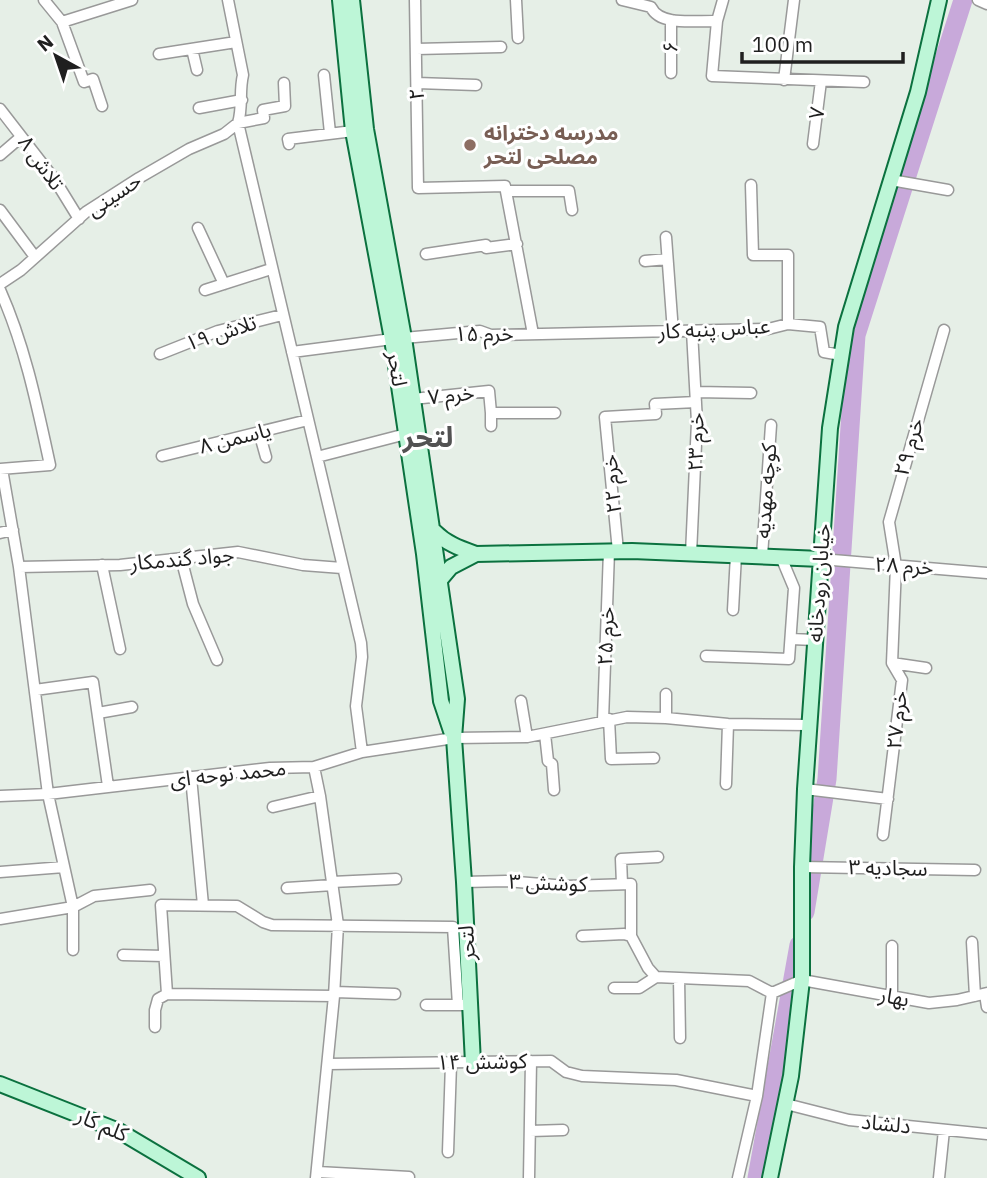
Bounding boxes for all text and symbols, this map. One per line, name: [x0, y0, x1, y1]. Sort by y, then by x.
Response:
north arrow: [21, 21, 91, 91]
scale bar: [742, 21, 903, 65]
text: N: [32, 29, 58, 57]
text: 100 m: [752, 30, 813, 58]
street label: ۶: [656, 41, 684, 53]
street label: ۲: [402, 88, 430, 100]
street label: ۷: [801, 105, 831, 121]
place label: مدرسه دخترانه مصلحی لتحر: [483, 118, 618, 170]
street label: تلاش ۸: [12, 129, 71, 195]
marker: مدرسه دخترانه مصلحی لتحر: [462, 137, 478, 153]
street label: حسینی: [80, 166, 146, 223]
street label: تلاش ۱۹: [182, 307, 260, 357]
street label: عباس پنبه کار: [656, 311, 771, 345]
street label: خرم ۱۵: [455, 319, 514, 350]
street label: لتحر: [381, 348, 415, 388]
street label: خرم ۷: [426, 378, 476, 413]
street label: خرم ۲۳: [680, 412, 713, 472]
street label: یاسمن ۸: [196, 415, 274, 459]
street label: خرم ۲۹: [886, 415, 933, 480]
district label: لتحر: [402, 418, 453, 455]
street label: کوچه مهدیه: [748, 442, 782, 540]
street label: خرم ۲۲: [594, 453, 631, 515]
street label: خیابان رودخانه: [800, 523, 836, 643]
street label: جواد گندمکار: [127, 539, 235, 577]
street label: خرم ۲۸: [874, 549, 934, 584]
street label: خرم ۲۵: [590, 606, 623, 666]
street label: خرم ۲۷: [879, 689, 916, 751]
street label: محمد نوحه ای: [168, 753, 287, 793]
street label: سجادیه ۳: [848, 852, 928, 882]
street label: کوشش ۳: [508, 867, 588, 897]
street label: لتحر: [451, 925, 481, 962]
street label: بهار: [876, 979, 912, 1013]
street label: کوشش ۱۴: [436, 1046, 528, 1076]
street label: کلم کار: [70, 1100, 133, 1150]
street label: دلشاد: [860, 1106, 912, 1140]

